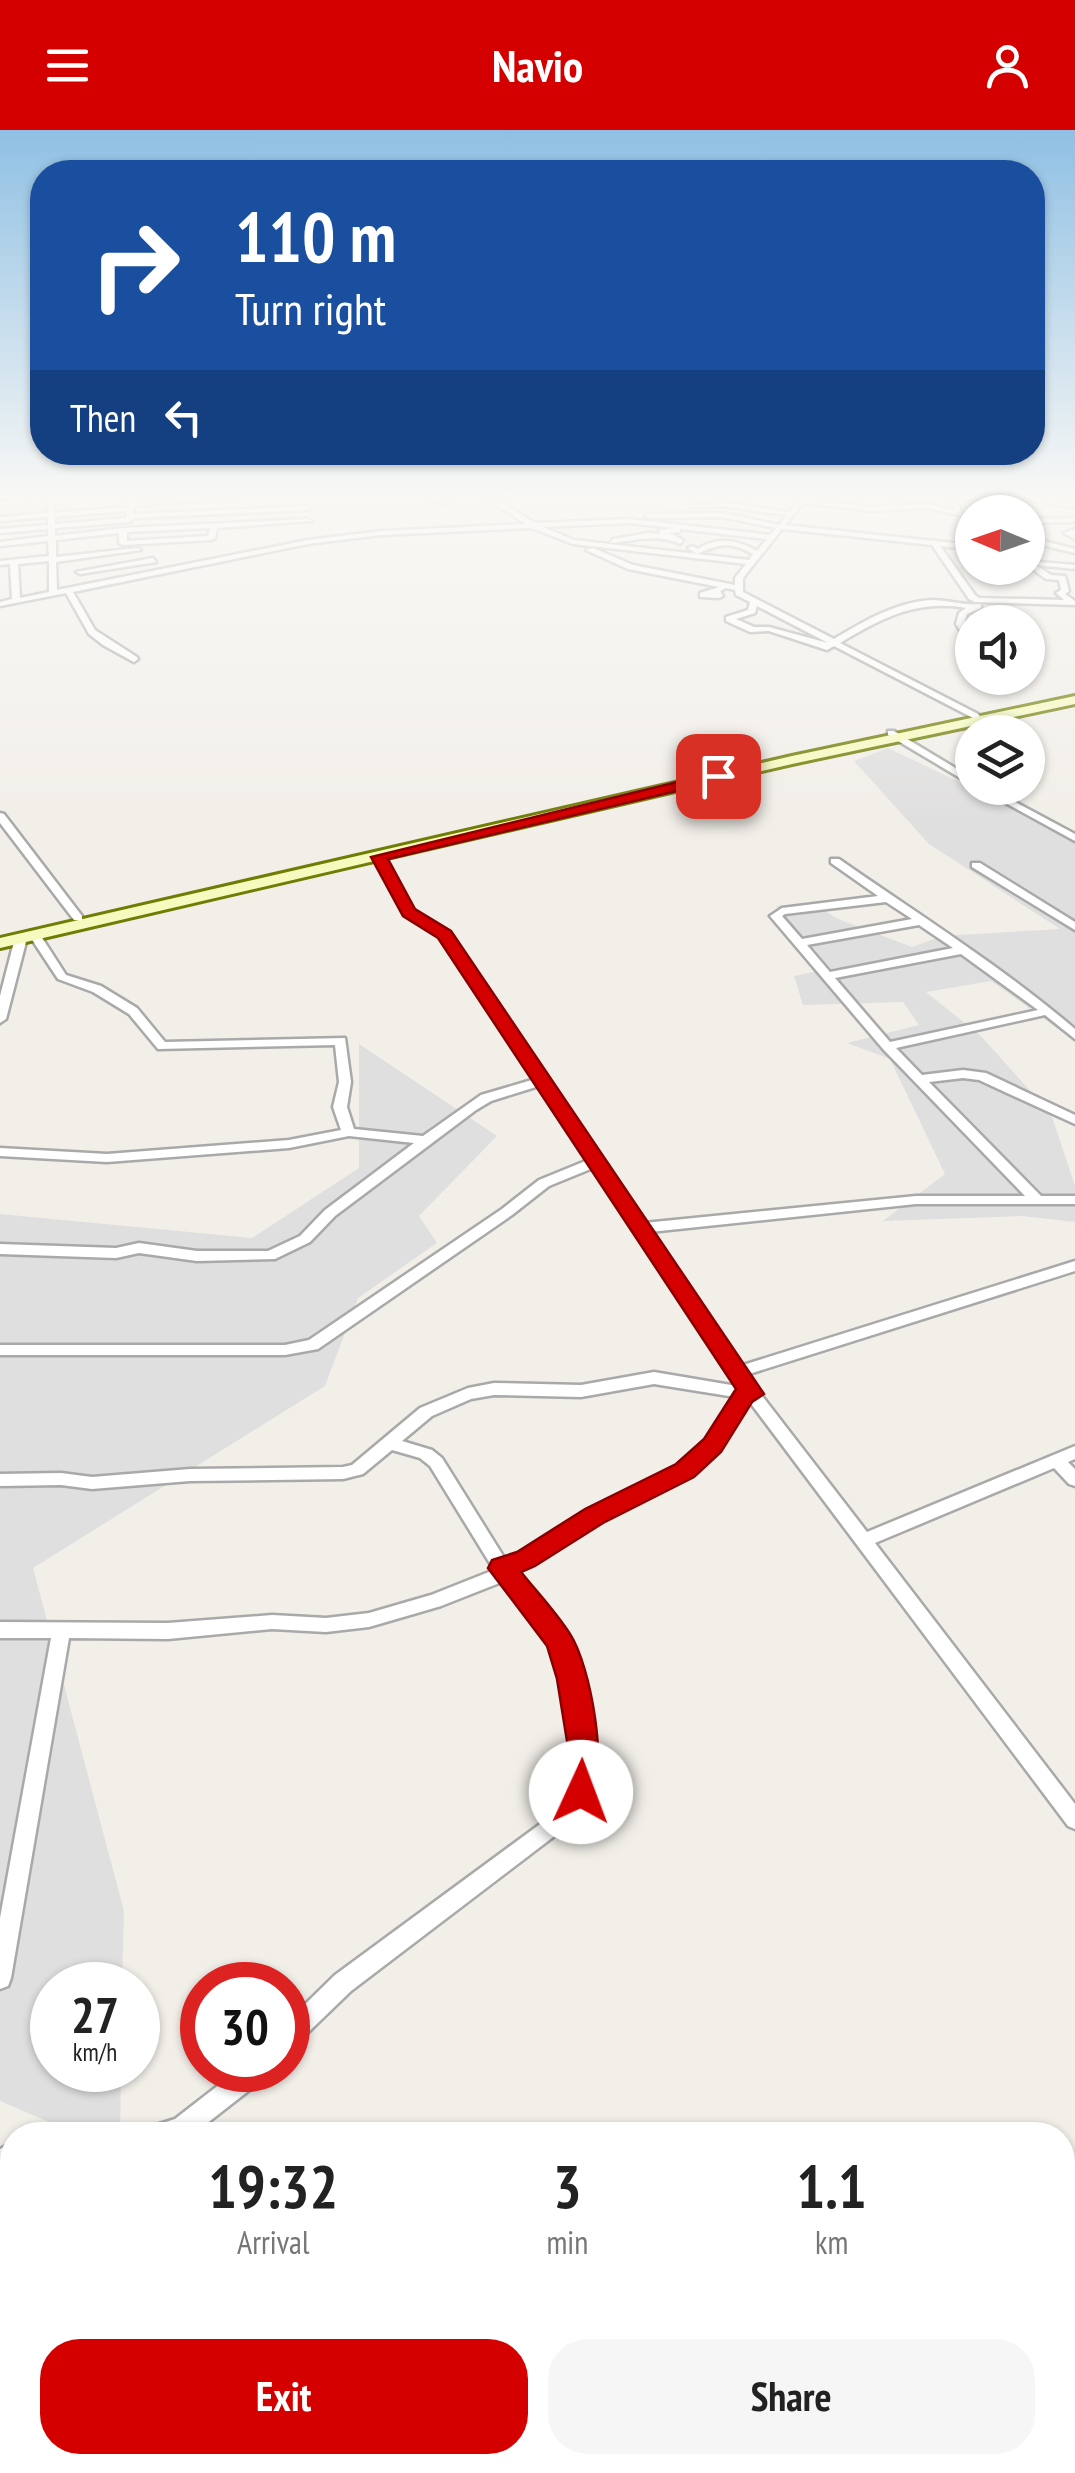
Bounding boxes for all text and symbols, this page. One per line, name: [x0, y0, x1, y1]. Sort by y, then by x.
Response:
text: Navio: [492, 36, 583, 94]
icon: menu: [40, 38, 95, 93]
icon: person: [980, 38, 1035, 93]
text: 110 m: [235, 191, 396, 281]
icon: right: [70, 200, 200, 330]
text: Turn right: [235, 279, 386, 337]
icon: left: [156, 390, 211, 445]
text: Then: [70, 393, 136, 442]
north arrow: [955, 495, 1045, 585]
map controls: [955, 495, 1045, 805]
button: sound: [955, 605, 1045, 695]
button: layers: [955, 715, 1045, 805]
pin: [676, 734, 761, 819]
icon: arrive: [691, 749, 746, 804]
position arrow: [529, 1740, 633, 1844]
speed limit sign: 30: [180, 1962, 310, 2092]
text: 27: [71, 1982, 119, 2047]
text: km/h: [73, 2036, 117, 2068]
text: 19:32: [208, 2147, 338, 2225]
text: 3: [553, 2147, 582, 2225]
text: 1.1: [797, 2147, 867, 2225]
text: Arrival: [237, 2221, 309, 2263]
text: min: [546, 2221, 588, 2263]
text: km: [815, 2221, 848, 2263]
button: Exit: [40, 2339, 528, 2454]
button: Share: [548, 2339, 1035, 2454]

